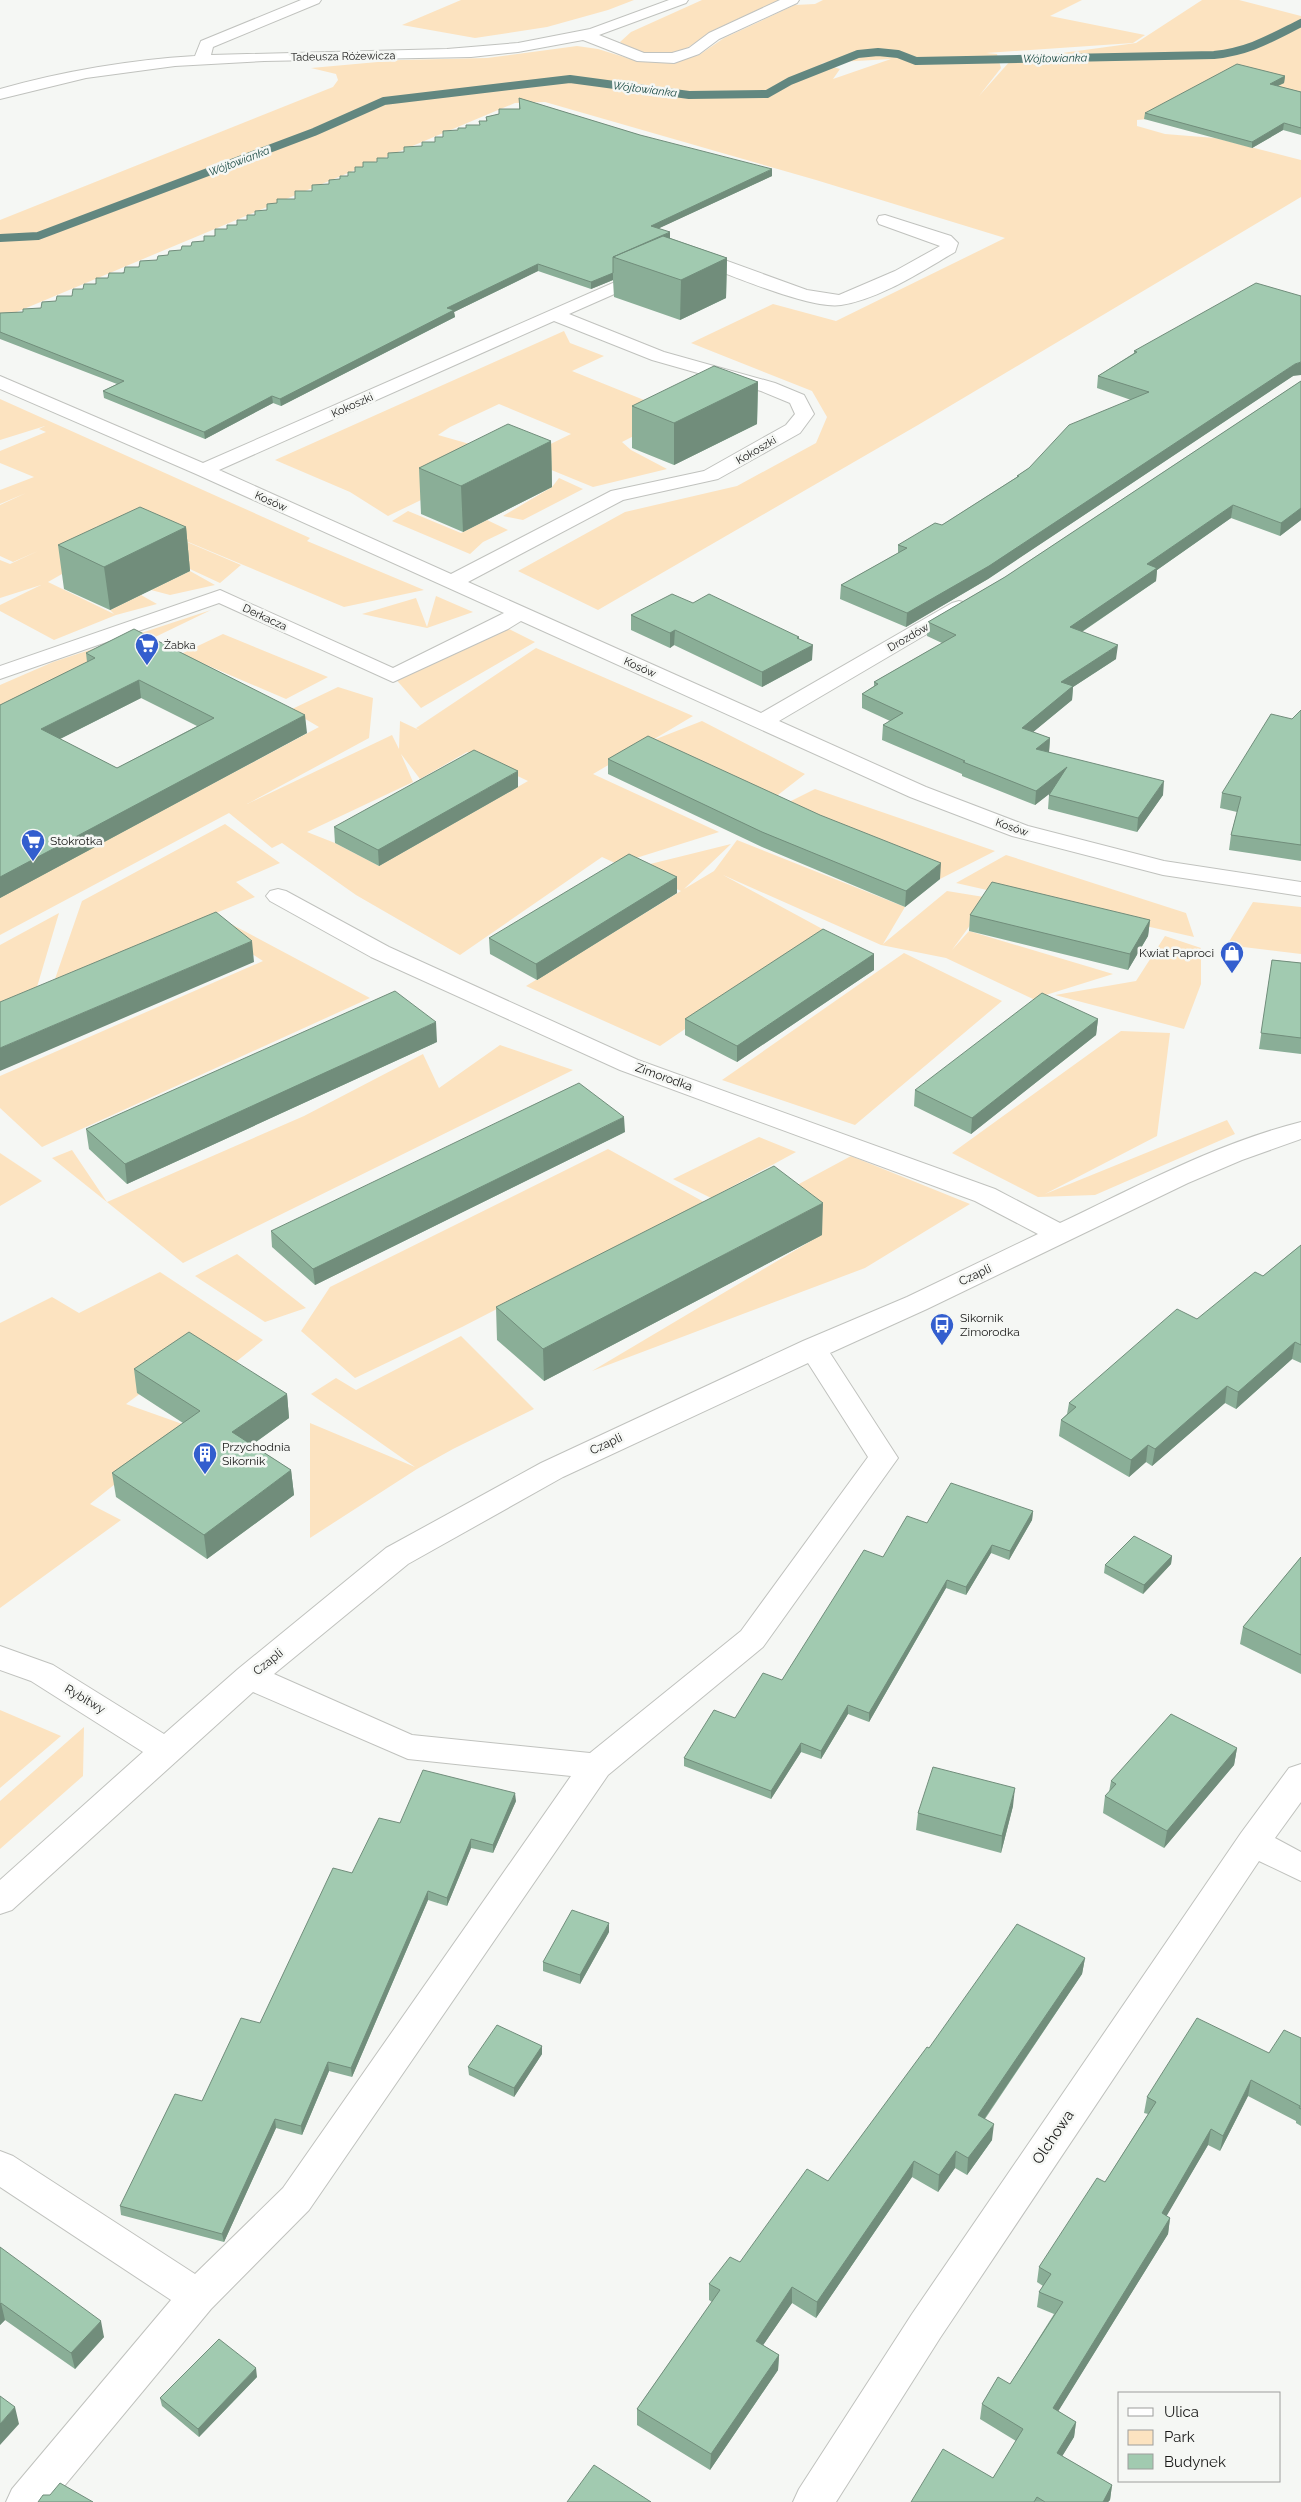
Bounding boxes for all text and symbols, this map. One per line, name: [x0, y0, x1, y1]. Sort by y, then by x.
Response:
street label: Tadeusza Różewicza: [291, 49, 395, 64]
water label: Wójtowianka: [1023, 51, 1088, 66]
water label: Wójtowianka: [612, 79, 678, 100]
water label: Wójtowianka: [207, 144, 272, 179]
street label: Kokoszki: [329, 391, 375, 420]
street label: Kokoszki: [734, 434, 779, 467]
street label: Kosów: [253, 489, 289, 514]
street label: Derkacza: [241, 602, 289, 633]
street label: Drozdów: [885, 620, 931, 654]
supermarket icon: Żabka: [134, 632, 160, 666]
place label: Żabka: [164, 639, 196, 652]
street label: Kosów: [622, 655, 658, 680]
street label: Kosów: [994, 816, 1030, 839]
supermarket icon: Stokrotka: [20, 828, 46, 862]
place label: Stokrotka: [50, 834, 103, 848]
shop icon: Kwiat Paproci: [1219, 940, 1245, 974]
place label: Kwiat Paproci: [1139, 946, 1214, 960]
street label: Zimorodka: [633, 1060, 695, 1094]
street label: Czapli: [957, 1261, 993, 1289]
place label: Sikornik Zimorodka: [960, 1311, 1020, 1339]
bus stop icon: Sikornik Zimorodka: [929, 1312, 955, 1346]
street label: Czapli: [588, 1430, 624, 1458]
place label: Przychodnia Sikornik: [222, 1440, 290, 1468]
building icon: Przychodnia Sikornik: [192, 1441, 218, 1475]
street label: Czapli: [250, 1646, 286, 1678]
street label: Rybitwy: [62, 1682, 108, 1717]
street label: Olchowa: [1028, 2107, 1078, 2167]
legend: [1118, 2392, 1281, 2482]
text: Ulica: [1164, 2403, 1199, 2421]
text: Park: [1164, 2428, 1195, 2446]
text: Budynek: [1164, 2453, 1226, 2471]

